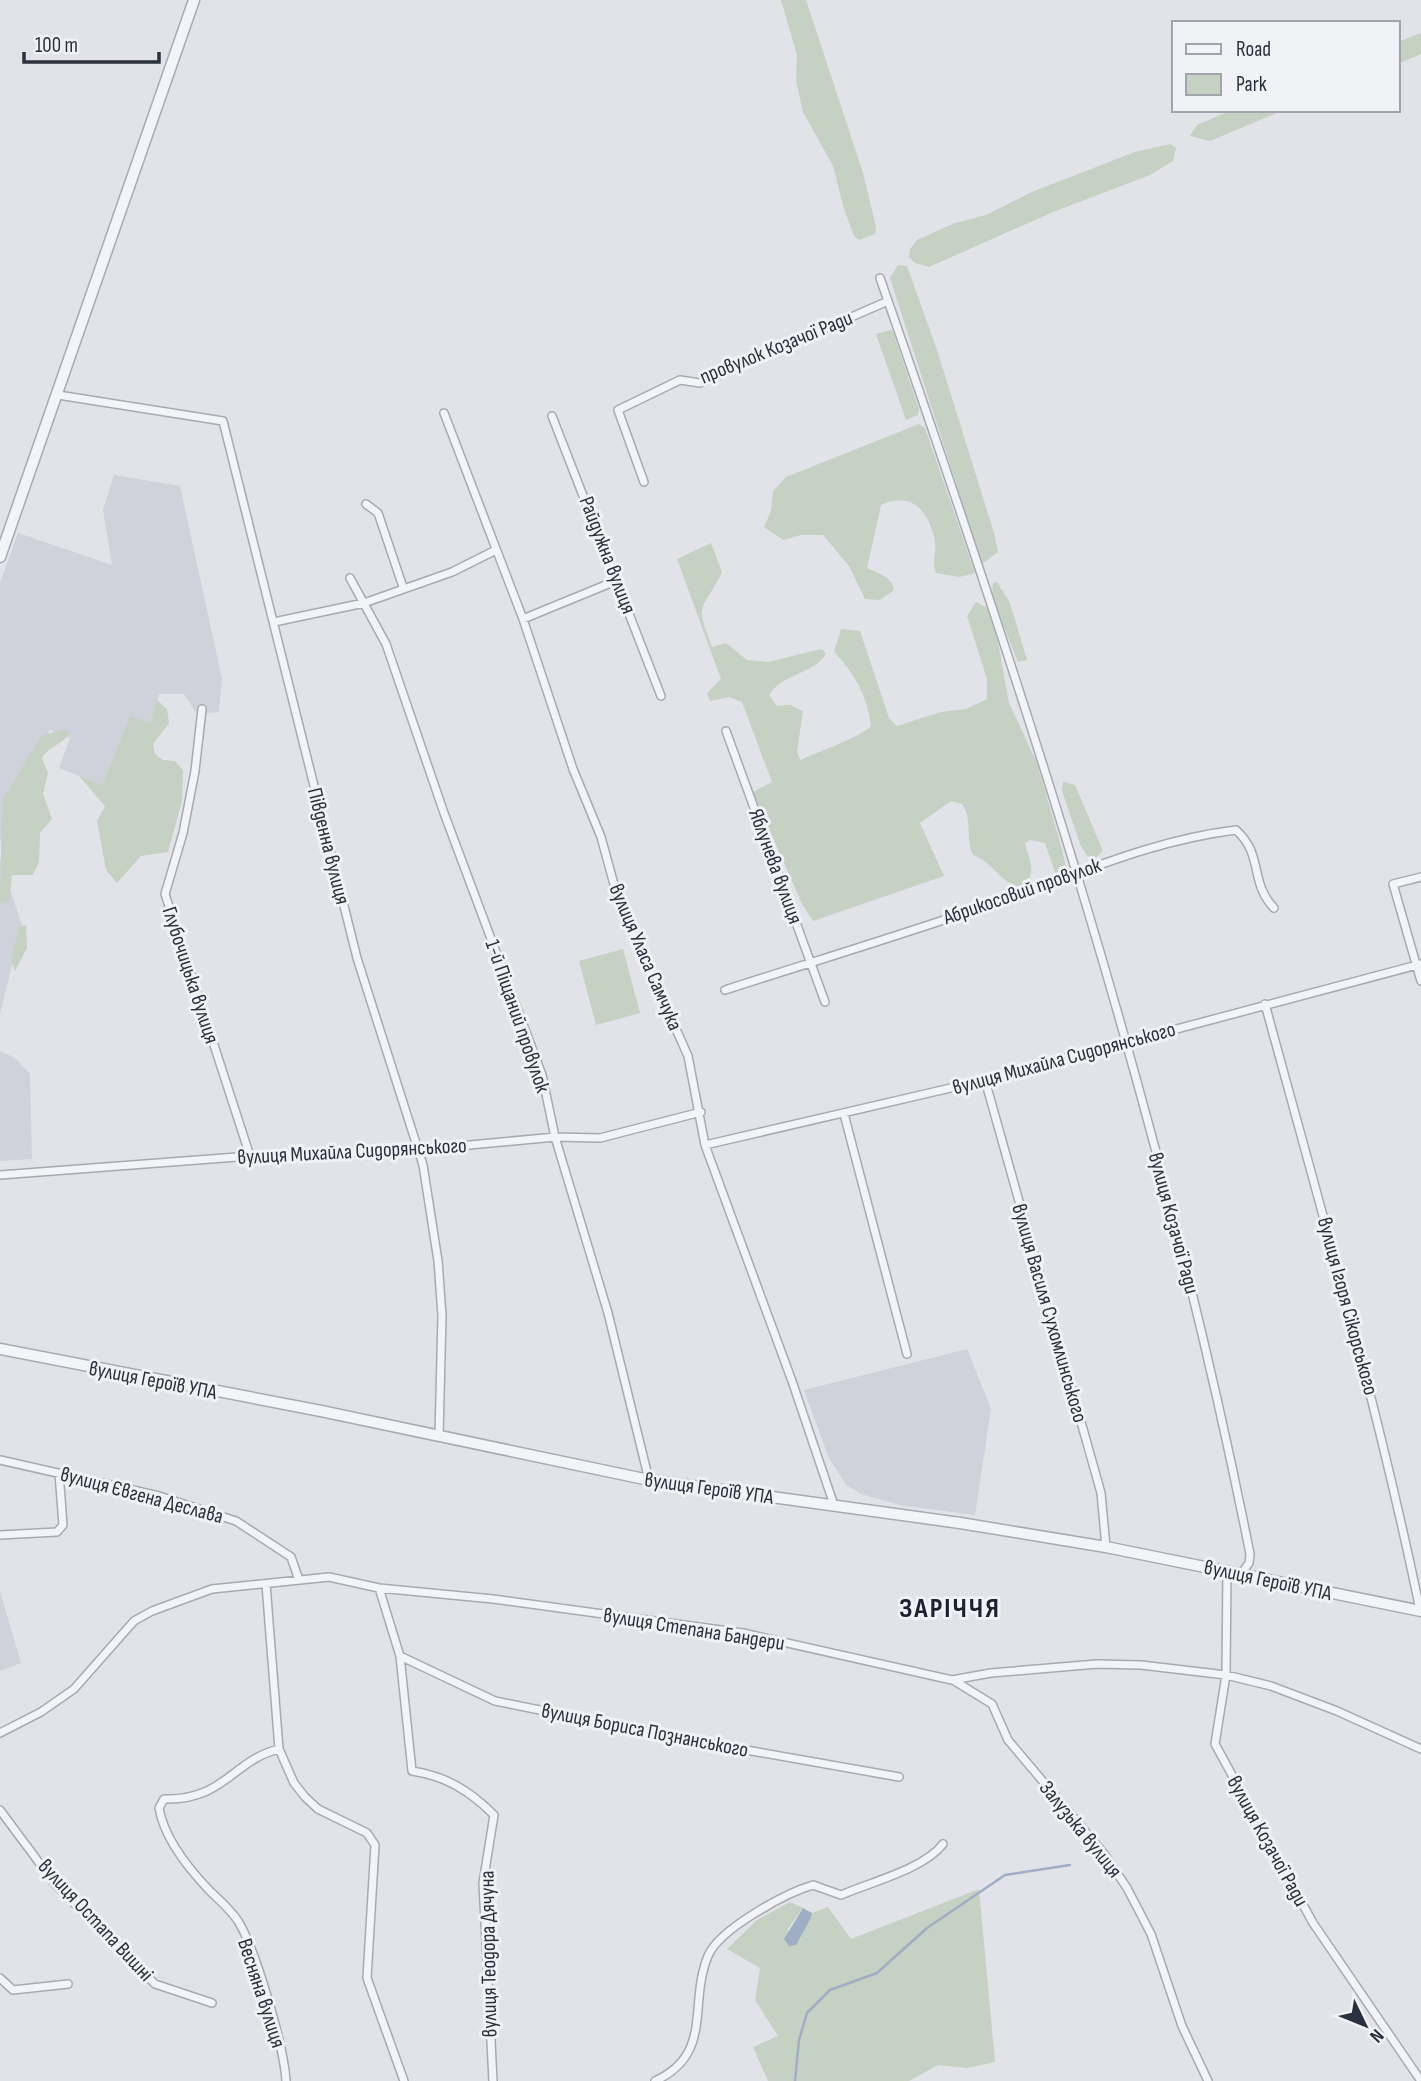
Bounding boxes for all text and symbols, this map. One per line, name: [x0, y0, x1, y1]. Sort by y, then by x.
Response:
scale bar: [24, 21, 159, 65]
legend: [1172, 21, 1400, 112]
text: 100 m: [35, 33, 78, 58]
text: Road: [1236, 37, 1271, 62]
text: Park: [1236, 72, 1267, 97]
street label: провулок Козачої Ради: [696, 305, 856, 389]
street label: Райдужна вулиця: [574, 493, 641, 617]
street label: Південна вулиця: [302, 785, 355, 907]
street label: Яблунева вулиця: [743, 805, 808, 927]
street label: Абрикосовий провулок: [939, 853, 1104, 931]
street label: вулиця Уласа Самчука: [603, 880, 688, 1034]
street label: Глубочицька вулиця: [157, 904, 224, 1047]
street label: 1-й Піщаний провулок: [480, 936, 555, 1096]
street label: вулиця Михайла Сидорянського: [950, 1017, 1178, 1100]
street label: вулиця Михайла Сидорянського: [237, 1133, 467, 1170]
street label: вулиця Козачої Ради: [1143, 1150, 1204, 1297]
street label: вулиця Василя Сухомлинського: [1006, 1201, 1093, 1425]
street label: вулиця Ігоря Сікорського: [1312, 1215, 1383, 1398]
street label: вулиця Героїв УПА: [87, 1356, 220, 1405]
street label: вулиця Євгена Деслава: [58, 1462, 226, 1529]
street label: вулиця Героїв УПА: [643, 1467, 776, 1510]
street label: вулиця Героїв УПА: [1202, 1555, 1335, 1606]
district label: ЗАРІЧЧЯ: [899, 1592, 1001, 1625]
street label: вулиця Степана Бандери: [602, 1603, 786, 1656]
street label: вулиця Бориса Познанського: [539, 1698, 751, 1763]
street label: вулиця Козачої Ради: [1221, 1772, 1314, 1911]
street label: Залузька вулиця: [1034, 1776, 1127, 1883]
street label: вулиця Остапа Вишні: [33, 1854, 159, 1987]
street label: вулиця Теодора Дячуна: [475, 1870, 502, 2038]
street label: Весняна вулиця: [232, 1935, 291, 2051]
north arrow: [1330, 1990, 1400, 2060]
text: N: [1364, 2024, 1388, 2047]

